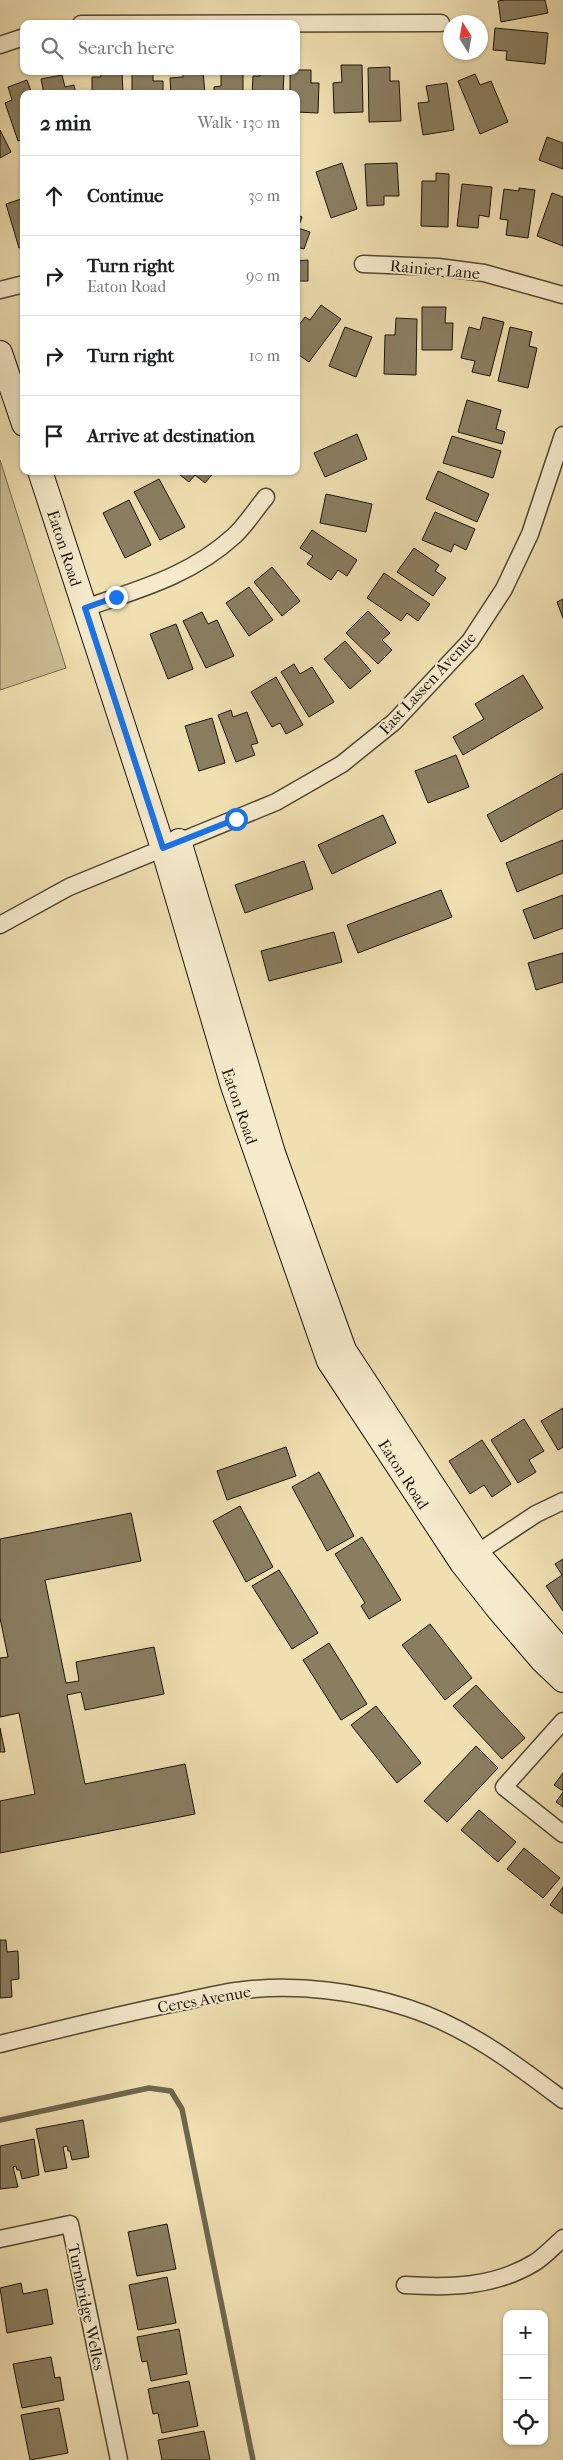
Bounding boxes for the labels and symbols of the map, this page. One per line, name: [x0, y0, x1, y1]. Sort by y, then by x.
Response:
north arrow: [443, 15, 488, 60]
street label: Rainier Lane: [389, 256, 481, 283]
street label: Eaton Road: [43, 508, 86, 589]
route end: [105, 586, 128, 609]
street label: East Lassen Avenue: [375, 628, 480, 739]
route start: [225, 808, 248, 831]
street label: Eaton Road: [218, 1066, 261, 1147]
street label: Eaton Road: [374, 1436, 433, 1513]
street label: Ceres Avenue: [156, 1982, 252, 2017]
street label: Turnbridge Welles: [64, 2242, 109, 2372]

